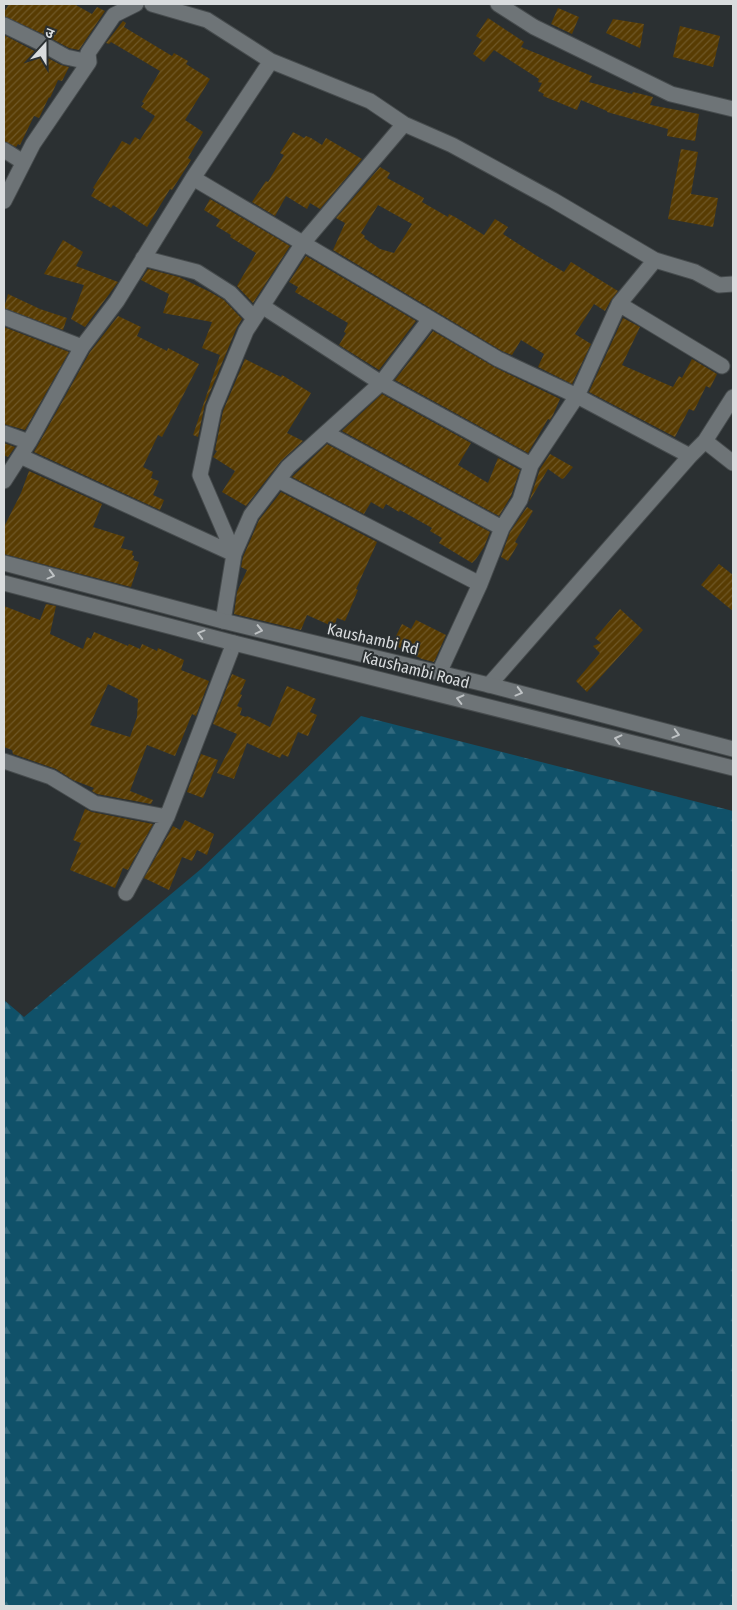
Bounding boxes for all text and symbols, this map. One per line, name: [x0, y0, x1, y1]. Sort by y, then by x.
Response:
north arrow: [20, 20, 70, 70]
text: उ: [43, 24, 57, 43]
one-way arrow: [46, 569, 55, 580]
street label: Kaushambi Rd: [325, 619, 421, 659]
one-way arrow: [254, 624, 262, 634]
one-way arrow: [197, 629, 205, 640]
street label: Kaushambi Road: [361, 648, 471, 692]
one-way arrow: [514, 687, 522, 697]
one-way arrow: [457, 695, 465, 705]
one-way arrow: [672, 728, 680, 739]
one-way arrow: [614, 734, 623, 745]

